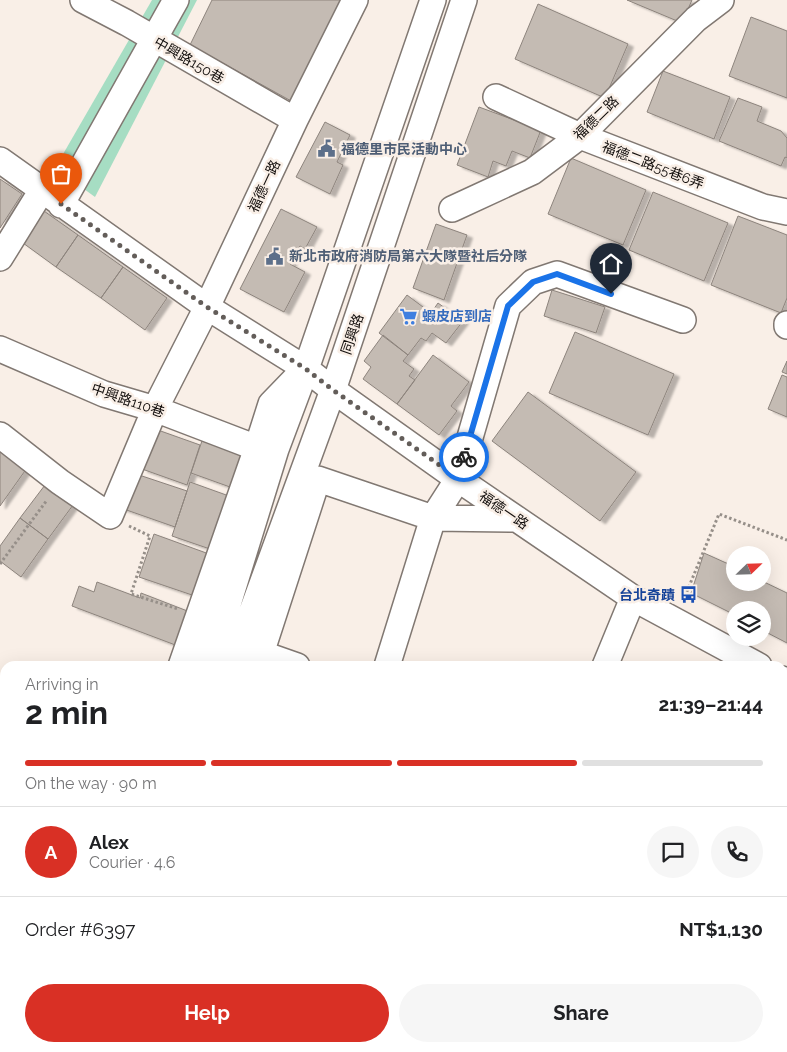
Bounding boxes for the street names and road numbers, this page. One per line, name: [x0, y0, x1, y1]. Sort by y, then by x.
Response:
street label: 中興路150巷: [151, 34, 227, 86]
street label: 福德二路: [570, 93, 622, 143]
street label: 福德二路55巷6弄: [600, 138, 706, 192]
street label: 福德一路: [245, 157, 283, 215]
street label: 同興路: [338, 312, 366, 356]
street label: 中興路110巷: [89, 380, 167, 420]
street label: 福德一路: [476, 488, 532, 532]

